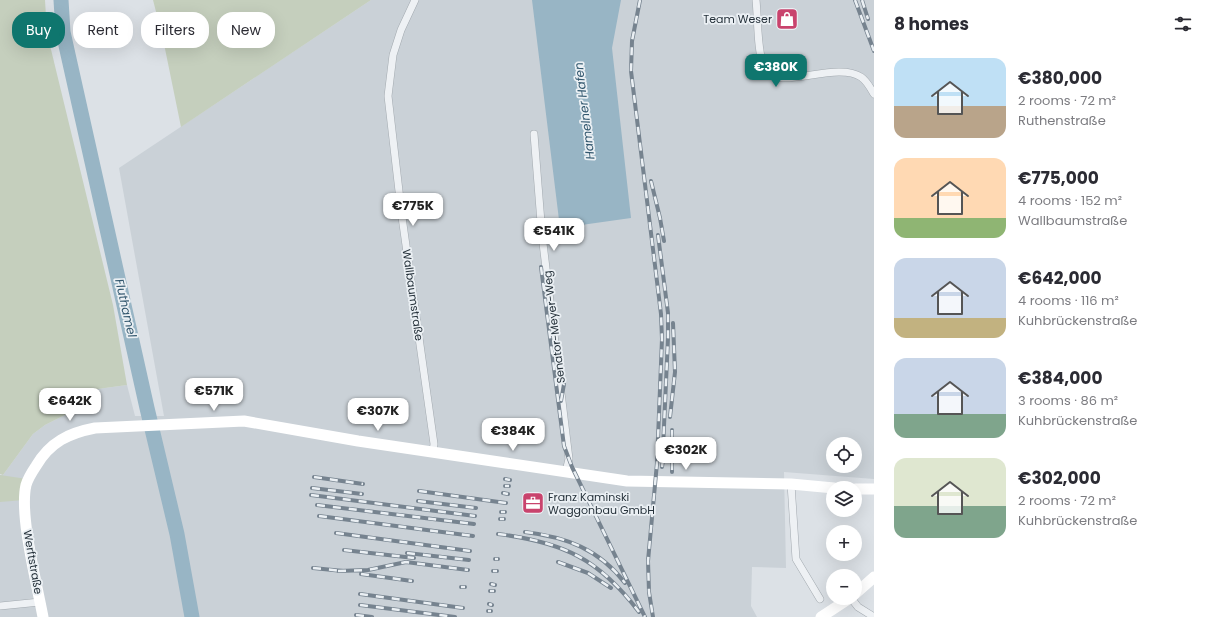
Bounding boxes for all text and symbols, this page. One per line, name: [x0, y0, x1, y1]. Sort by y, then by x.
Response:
shop icon: Team Weser: [774, 6, 800, 32]
place label: Team Weser: [703, 11, 772, 27]
chip: Buy: [12, 12, 65, 48]
chip: Rent: [73, 12, 133, 48]
chip: Filters: [141, 12, 209, 48]
chip: New: [217, 12, 275, 48]
text: 8 homes: [894, 12, 969, 36]
icon: filters: [1172, 13, 1194, 35]
pin: €380K: [748, 54, 804, 88]
text: €380K: [754, 57, 798, 76]
water label: Hamelner Hafen: [570, 61, 598, 161]
text: €380,000: [1018, 66, 1102, 90]
icon: home: [926, 74, 974, 122]
text: 2 rooms · 72 m²: [1018, 91, 1116, 110]
text: Ruthenstraße: [1018, 111, 1106, 130]
text: €775,000: [1018, 166, 1099, 190]
icon: home: [926, 174, 974, 222]
text: 4 rooms · 152 m²: [1018, 191, 1122, 210]
pin: €775K: [385, 193, 441, 227]
text: €775K: [392, 196, 434, 215]
text: Wallbaumstraße: [1018, 211, 1127, 230]
pin: €541K: [526, 218, 582, 252]
text: €541K: [533, 221, 575, 240]
street label: Wallbaumstraße: [399, 248, 427, 342]
text: €642,000: [1018, 266, 1102, 290]
street label: Senator-Meyer-Weg: [539, 270, 569, 384]
icon: home: [926, 274, 974, 322]
water label: Fluthamel: [111, 277, 141, 339]
text: 4 rooms · 116 m²: [1018, 291, 1119, 310]
text: Kuhbrückenstraße: [1018, 311, 1137, 330]
text: €384,000: [1018, 366, 1102, 390]
icon: home: [926, 374, 974, 422]
pin: €571K: [186, 378, 242, 412]
text: €571K: [194, 381, 234, 400]
pin: €642K: [42, 388, 98, 422]
text: €642K: [48, 391, 92, 410]
text: 3 rooms · 86 m²: [1018, 391, 1118, 410]
pin: €307K: [350, 398, 406, 432]
text: €307K: [357, 401, 399, 420]
text: Kuhbrückenstraße: [1018, 411, 1137, 430]
pin: €384K: [485, 418, 541, 452]
text: €384K: [491, 421, 535, 440]
pin: €302K: [658, 437, 714, 471]
map controls: [826, 437, 862, 605]
button: locate: [826, 437, 862, 473]
text: €302K: [664, 440, 708, 459]
text: €302,000: [1018, 466, 1101, 490]
icon: home: [926, 474, 974, 522]
button: layers: [826, 481, 862, 517]
place label: Franz Kaminski Waggonbau GmbH: [548, 489, 655, 518]
office icon: Franz Kaminski Waggonbau GmbH: [520, 490, 546, 516]
text: 2 rooms · 72 m²: [1018, 491, 1116, 510]
text: Kuhbrückenstraße: [1018, 511, 1137, 530]
button: +: [826, 525, 862, 561]
street label: Werftstraße: [19, 529, 47, 596]
button: −: [826, 569, 862, 605]

